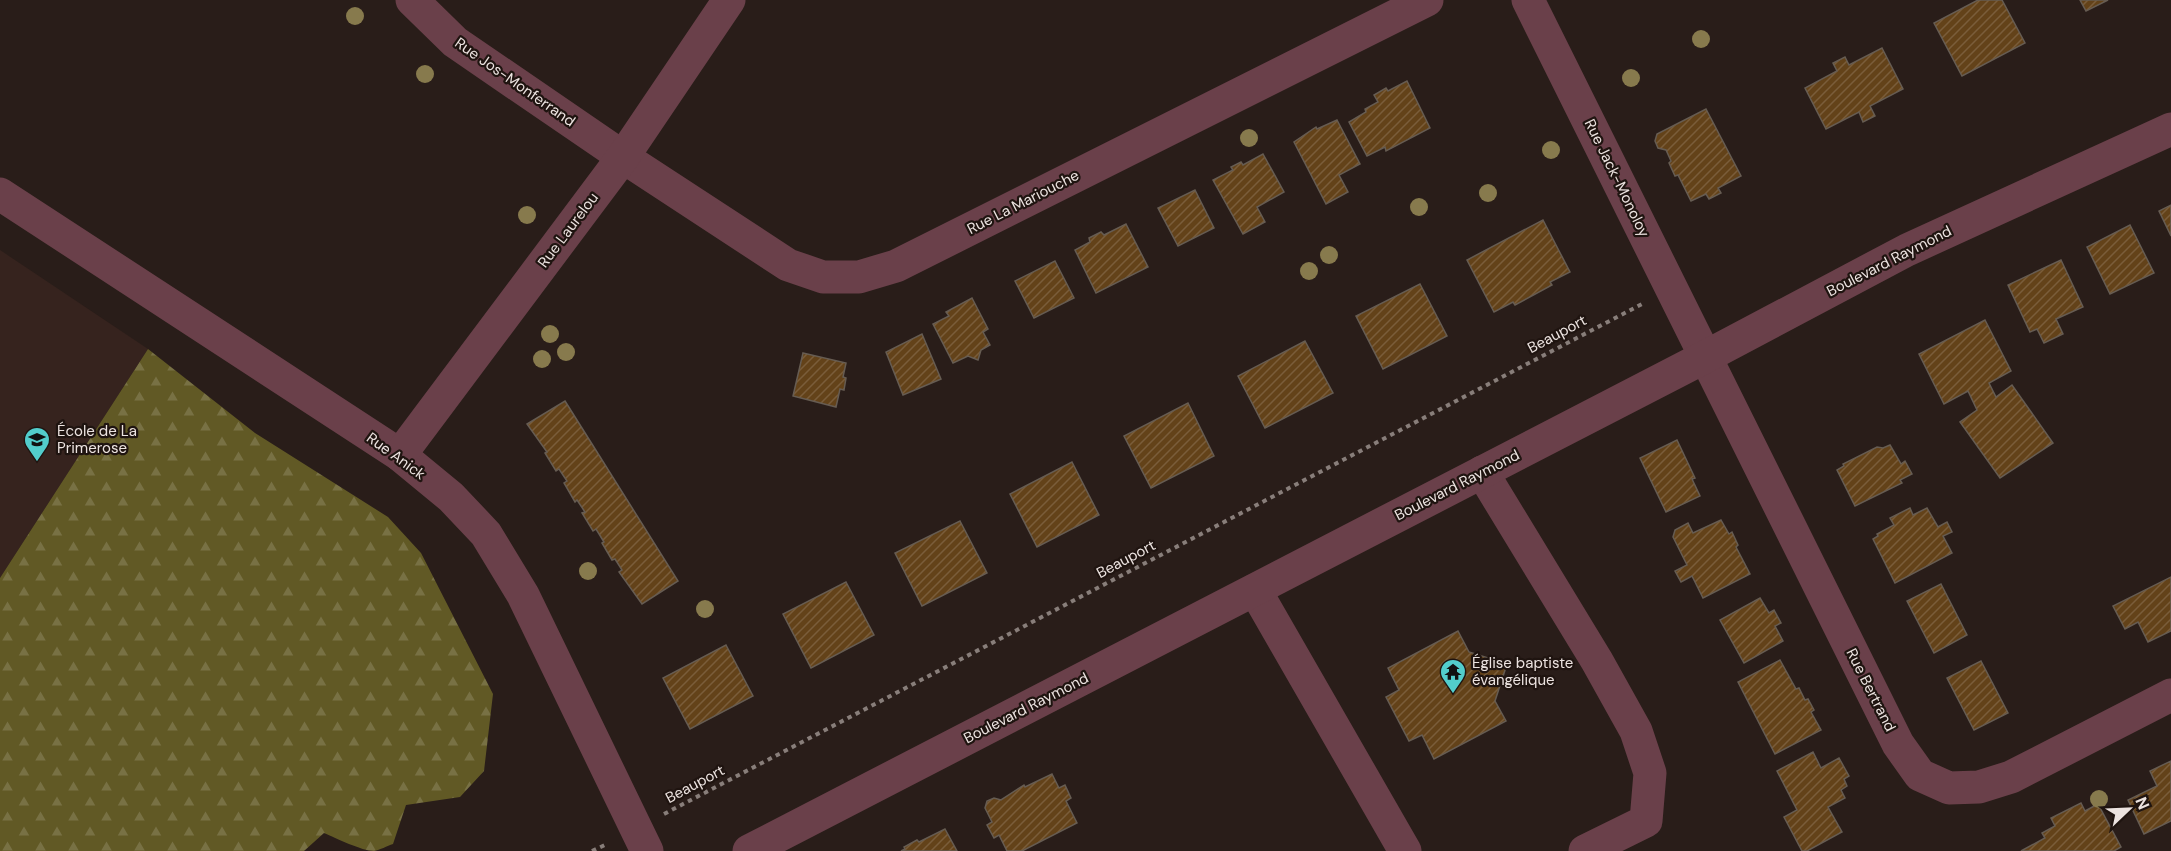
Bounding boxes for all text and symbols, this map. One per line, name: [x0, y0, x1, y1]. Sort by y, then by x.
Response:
street label: Rue Jos-Monferrand: [451, 33, 579, 131]
street label: Rue Jack-Monoloy: [1580, 116, 1655, 241]
street label: Rue La Mariouche: [964, 165, 1082, 239]
street label: Rue Laurelou: [533, 188, 603, 272]
street label: Boulevard Raymond: [1823, 221, 1955, 301]
street label: Beauport: [1524, 310, 1590, 358]
place label: École de La Primerose: [57, 421, 137, 458]
school or university icon: École de La Primerose: [22, 425, 52, 463]
street label: Rue Anick: [362, 428, 430, 484]
street label: Boulevard Raymond: [1391, 445, 1523, 525]
street label: Beauport: [1093, 535, 1159, 583]
street label: Rue Bertrand: [1841, 645, 1901, 735]
place label: Église baptiste évangélique: [1472, 653, 1573, 690]
temple icon: Église baptiste évangélique: [1438, 657, 1468, 695]
street label: Boulevard Raymond: [960, 668, 1092, 748]
street label: Beauport: [662, 760, 728, 808]
north arrow: [2099, 779, 2159, 839]
text: N: [2130, 794, 2154, 813]

